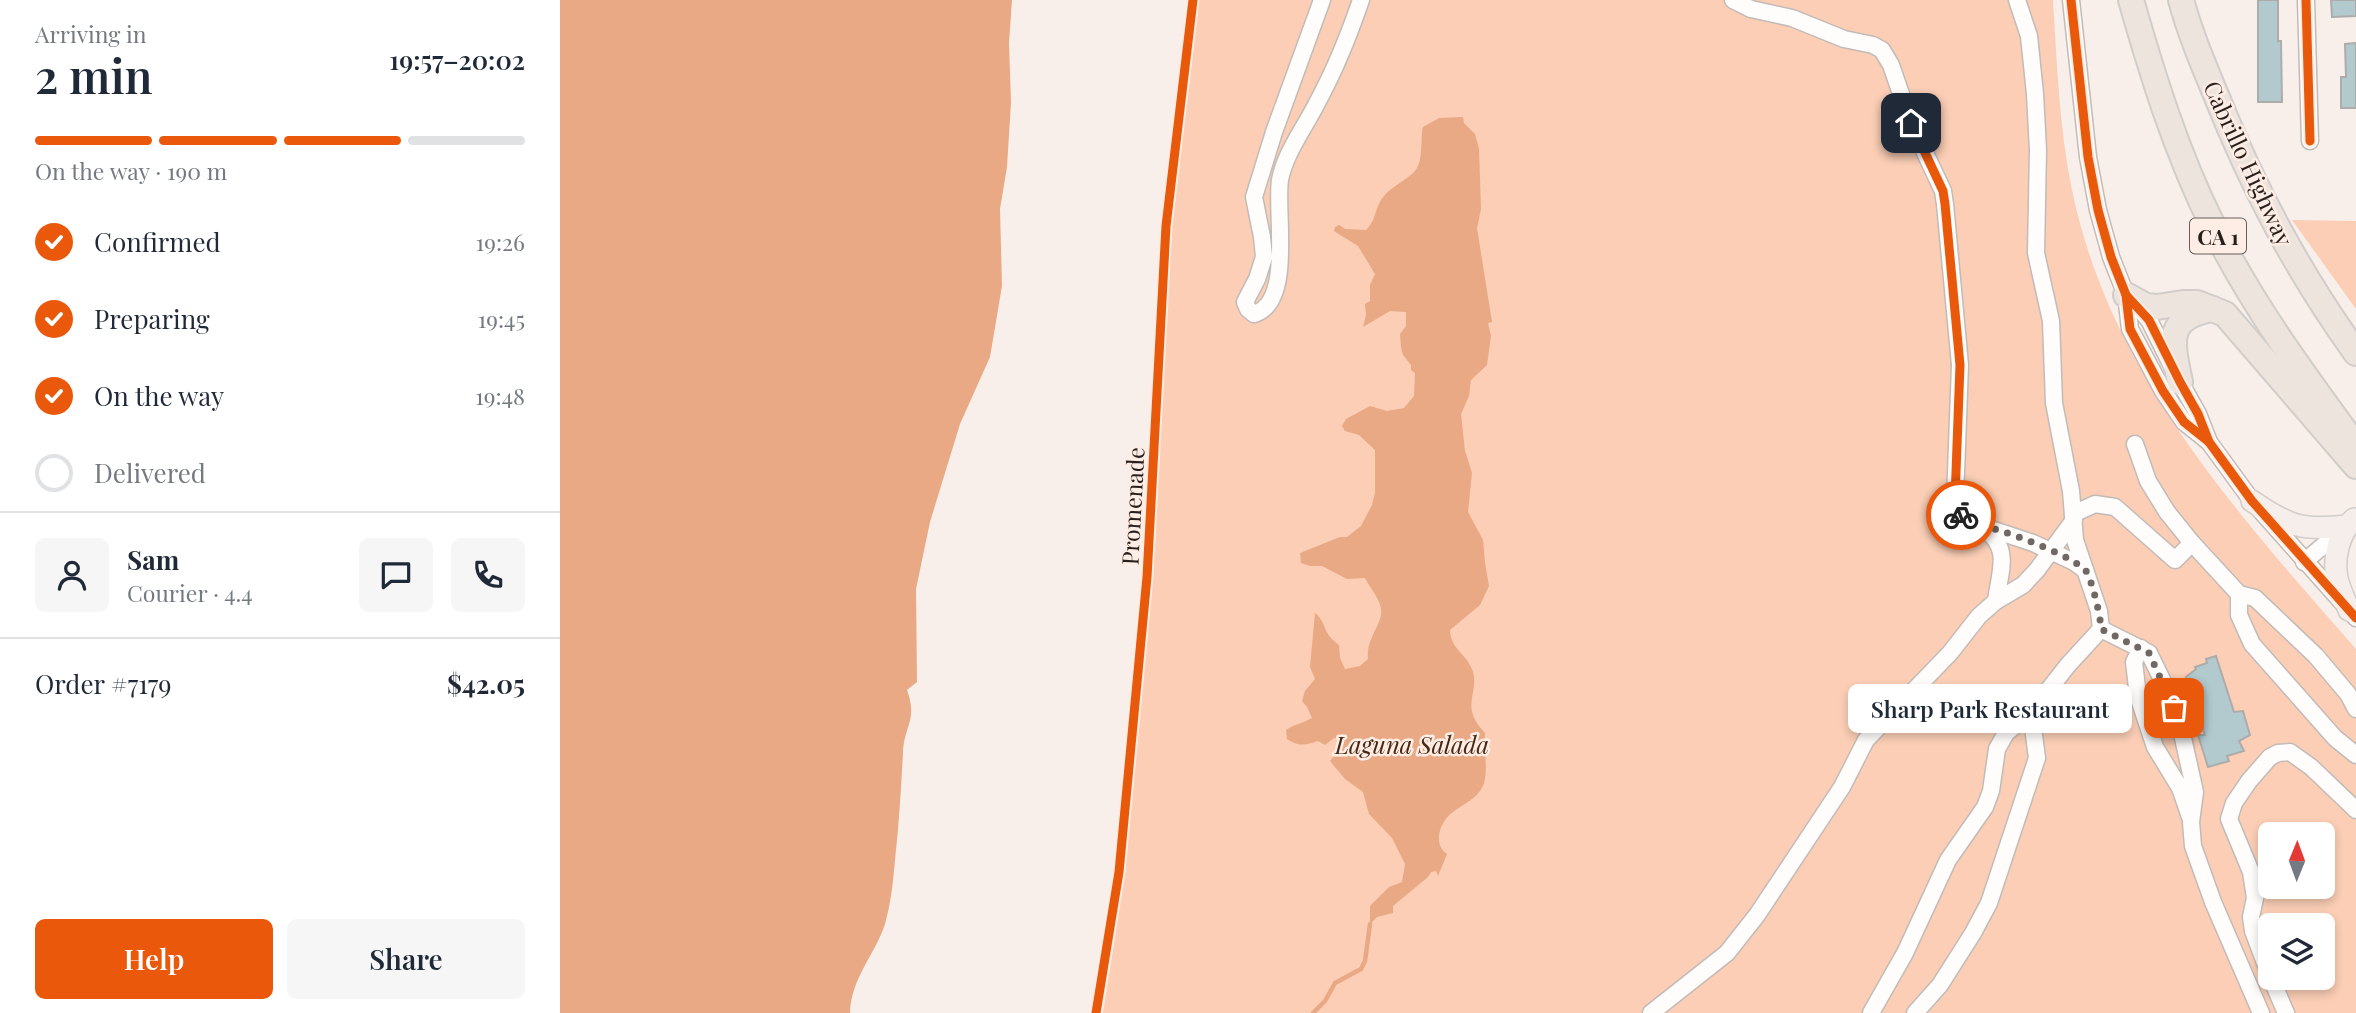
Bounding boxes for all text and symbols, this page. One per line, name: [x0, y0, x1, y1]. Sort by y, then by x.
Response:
text: Arriving in: [35, 18, 147, 49]
text: 19:57–20:02: [389, 42, 525, 77]
text: 2 min: [35, 44, 153, 106]
street label: Cabrillo Highway: [2197, 76, 2301, 251]
pin: [1881, 93, 1941, 153]
icon: home: [1892, 104, 1930, 142]
text: On the way · 190 m: [35, 155, 227, 186]
road number: CA 1: [2190, 218, 2246, 254]
icon: check: [35, 223, 73, 261]
text: Confirmed: [94, 224, 221, 259]
text: 19:26: [476, 226, 525, 257]
icon: check: [35, 300, 73, 338]
text: Preparing: [94, 301, 210, 336]
text: 19:45: [478, 303, 525, 334]
icon: check: [35, 377, 73, 415]
text: On the way: [94, 378, 224, 413]
text: 19:48: [475, 380, 525, 411]
street label: Promenade: [1113, 446, 1151, 566]
text: Delivered: [94, 455, 206, 490]
courier: [1926, 480, 1996, 550]
icon: bike: [1942, 496, 1980, 534]
button: person: [35, 538, 109, 612]
button: chat: [359, 538, 433, 612]
button: phone: [451, 538, 525, 612]
text: Sam: [127, 542, 179, 577]
text: Courier · 4.4: [127, 577, 253, 608]
text: Order #7179: [35, 666, 172, 701]
text: $42.05: [447, 666, 525, 701]
pin: [2144, 678, 2204, 738]
callout: Sharp Park Restaurant: [1848, 684, 2132, 732]
icon: bag: [2155, 689, 2193, 727]
text: Sharp Park Restaurant: [1871, 693, 2109, 724]
water label: Laguna Salada: [1334, 728, 1489, 760]
north arrow: [2258, 822, 2334, 900]
map controls: [2258, 822, 2335, 990]
button: layers: [2258, 913, 2335, 990]
button: Help: [35, 919, 273, 999]
button: Share: [287, 919, 525, 999]

